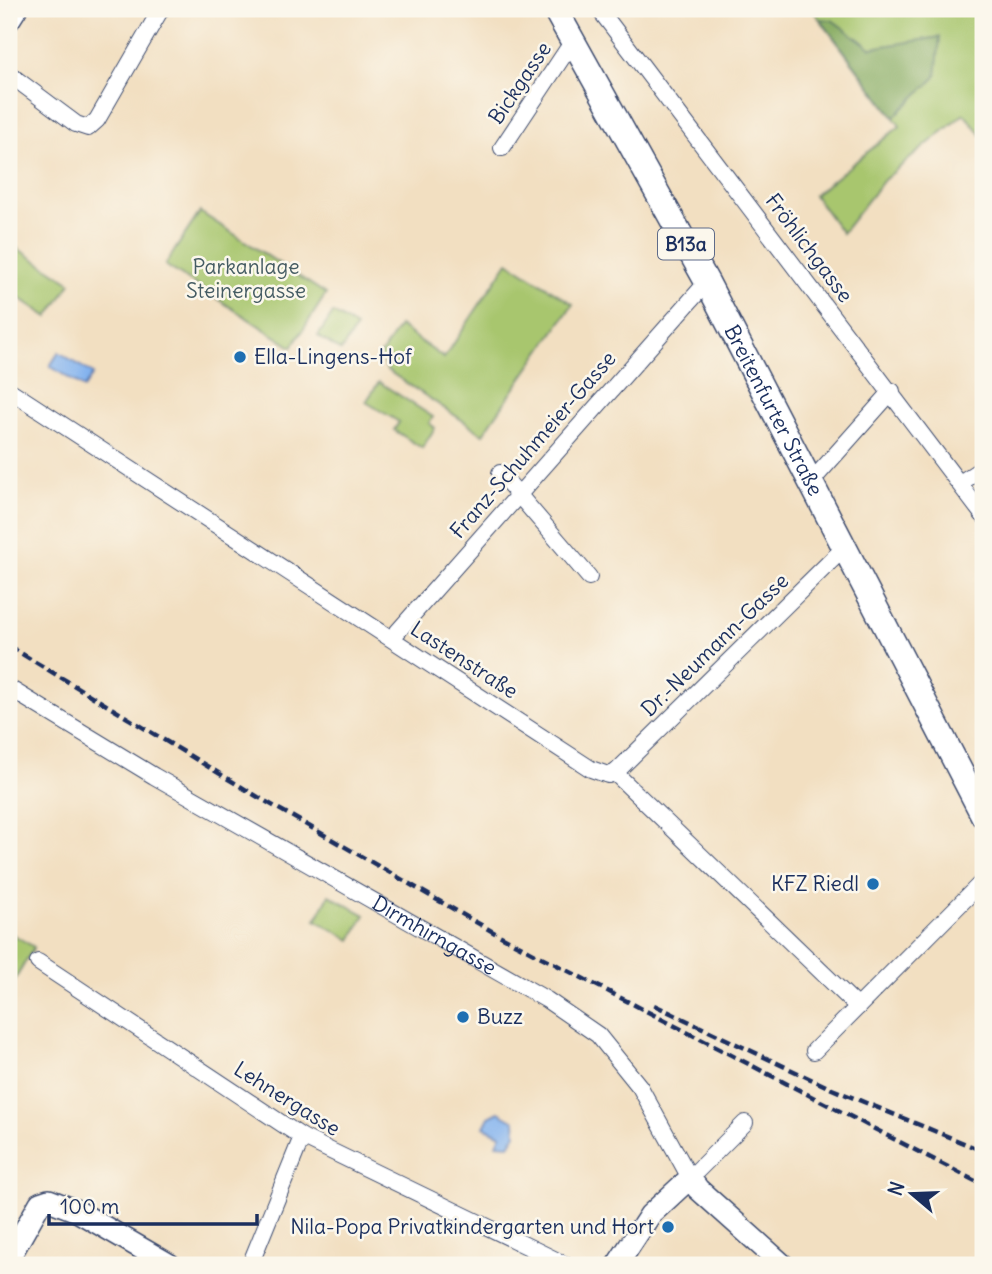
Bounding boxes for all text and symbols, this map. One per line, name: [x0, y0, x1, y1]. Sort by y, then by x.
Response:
street label: Bickgasse: [482, 36, 557, 129]
street label: Fröhlichgasse: [760, 188, 859, 308]
road number: B13a: [658, 228, 714, 260]
park label: Parkanlage Steinergasse: [186, 253, 306, 304]
street label: Breitenfurter Straße: [718, 320, 829, 500]
place label: Ella-Lingens-Hof: [254, 343, 413, 370]
street label: Franz-Schuhmeier-Gasse: [444, 345, 621, 544]
marker: Ella-Lingens-Hof: [232, 349, 248, 365]
street label: Dr.-Neumann-Gasse: [635, 567, 794, 722]
street label: Lastenstraße: [405, 615, 523, 704]
place label: KFZ Riedl: [771, 870, 859, 897]
marker: KFZ Riedl: [865, 876, 881, 892]
street label: Dirmhirngasse: [368, 889, 501, 981]
place label: Buzz: [477, 1003, 523, 1030]
marker: Buzz: [455, 1009, 471, 1025]
street label: Lehnergasse: [229, 1055, 345, 1142]
north arrow: [876, 1158, 946, 1228]
text: N: [882, 1178, 909, 1199]
scale bar: [49, 1183, 257, 1227]
text: 100 m: [60, 1193, 119, 1220]
place label: Nila-Popa Privatkindergarten und Hort: [290, 1213, 654, 1240]
marker: Nila-Popa Privatkindergarten und Hort: [660, 1219, 676, 1235]

